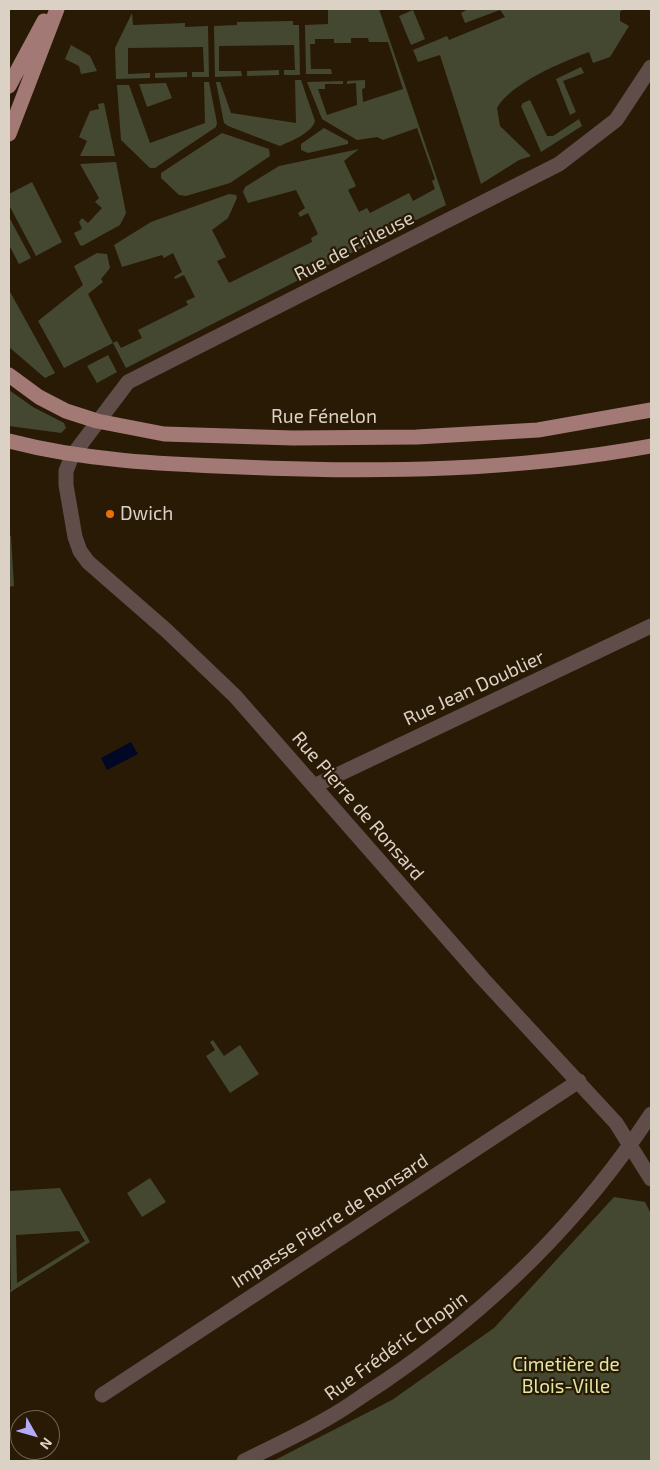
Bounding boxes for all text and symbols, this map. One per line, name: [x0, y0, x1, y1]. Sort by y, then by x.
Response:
street label: Rue de Frileuse: [290, 206, 418, 286]
street label: Rue Fénelon: [271, 406, 377, 428]
place label: Dwich: [120, 503, 173, 525]
marker: Dwich: [104, 508, 116, 520]
street label: Rue Jean Doublier: [400, 645, 548, 731]
street label: Rue Pierre de Ronsard: [287, 727, 429, 885]
street label: Impasse Pierre de Ronsard: [228, 1149, 432, 1293]
street label: Rue Frédéric Chopin: [320, 1287, 472, 1405]
park label: Cimetière de Blois-Ville: [512, 1354, 620, 1398]
north arrow: [10, 1410, 60, 1460]
text: N: [37, 1435, 56, 1453]

